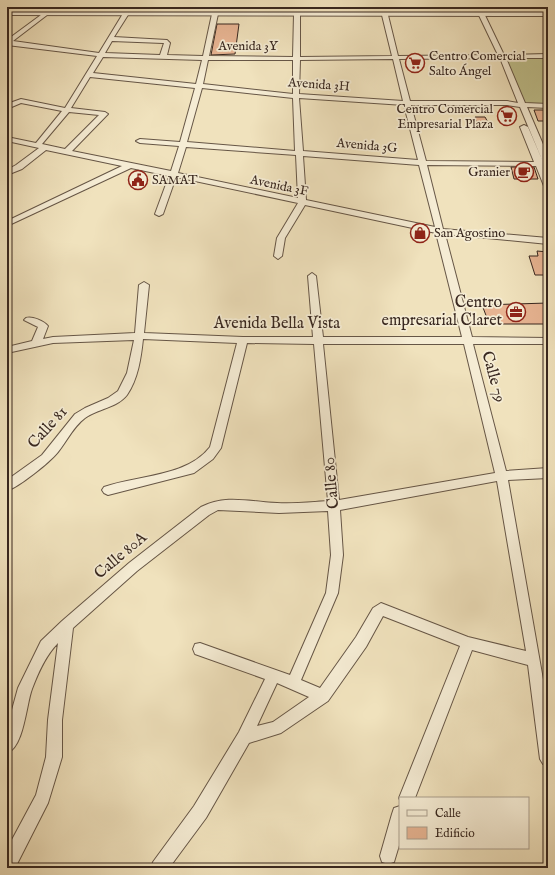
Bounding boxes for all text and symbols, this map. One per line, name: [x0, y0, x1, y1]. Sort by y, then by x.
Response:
street label: Avenida 3Y: [217, 38, 279, 55]
place label: Centro Comercial Salto Ángel: [429, 48, 526, 80]
supermarket icon: Centro Comercial Salto Ángel: [404, 52, 426, 74]
street label: Avenida 3H: [287, 74, 350, 96]
place label: Centro Comercial Empresarial Plaza: [396, 101, 493, 133]
supermarket icon: Centro Comercial Empresarial Plaza: [496, 105, 518, 127]
street label: Avenida 3G: [335, 135, 399, 157]
cafe icon: Granier: [513, 161, 535, 183]
place label: Granier: [468, 164, 510, 181]
public building icon: SAMAT: [127, 169, 149, 191]
street label: Avenida 3F: [247, 171, 310, 200]
place label: SAMAT: [152, 172, 198, 189]
shop icon: San Agostino: [409, 222, 431, 244]
place label: San Agostino: [434, 225, 505, 242]
place label: Centro empresarial Claret: [382, 293, 503, 331]
office icon: Centro empresarial Claret: [505, 301, 527, 323]
street label: Avenida Bella Vista: [213, 314, 340, 334]
street label: Calle 79: [477, 349, 509, 405]
street label: Calle 81: [24, 403, 72, 453]
street label: Calle 80: [320, 456, 344, 510]
street label: Calle 80A: [91, 527, 152, 584]
legend: [399, 797, 529, 849]
text: Calle: [435, 806, 461, 821]
text: Edificio: [435, 826, 475, 841]

